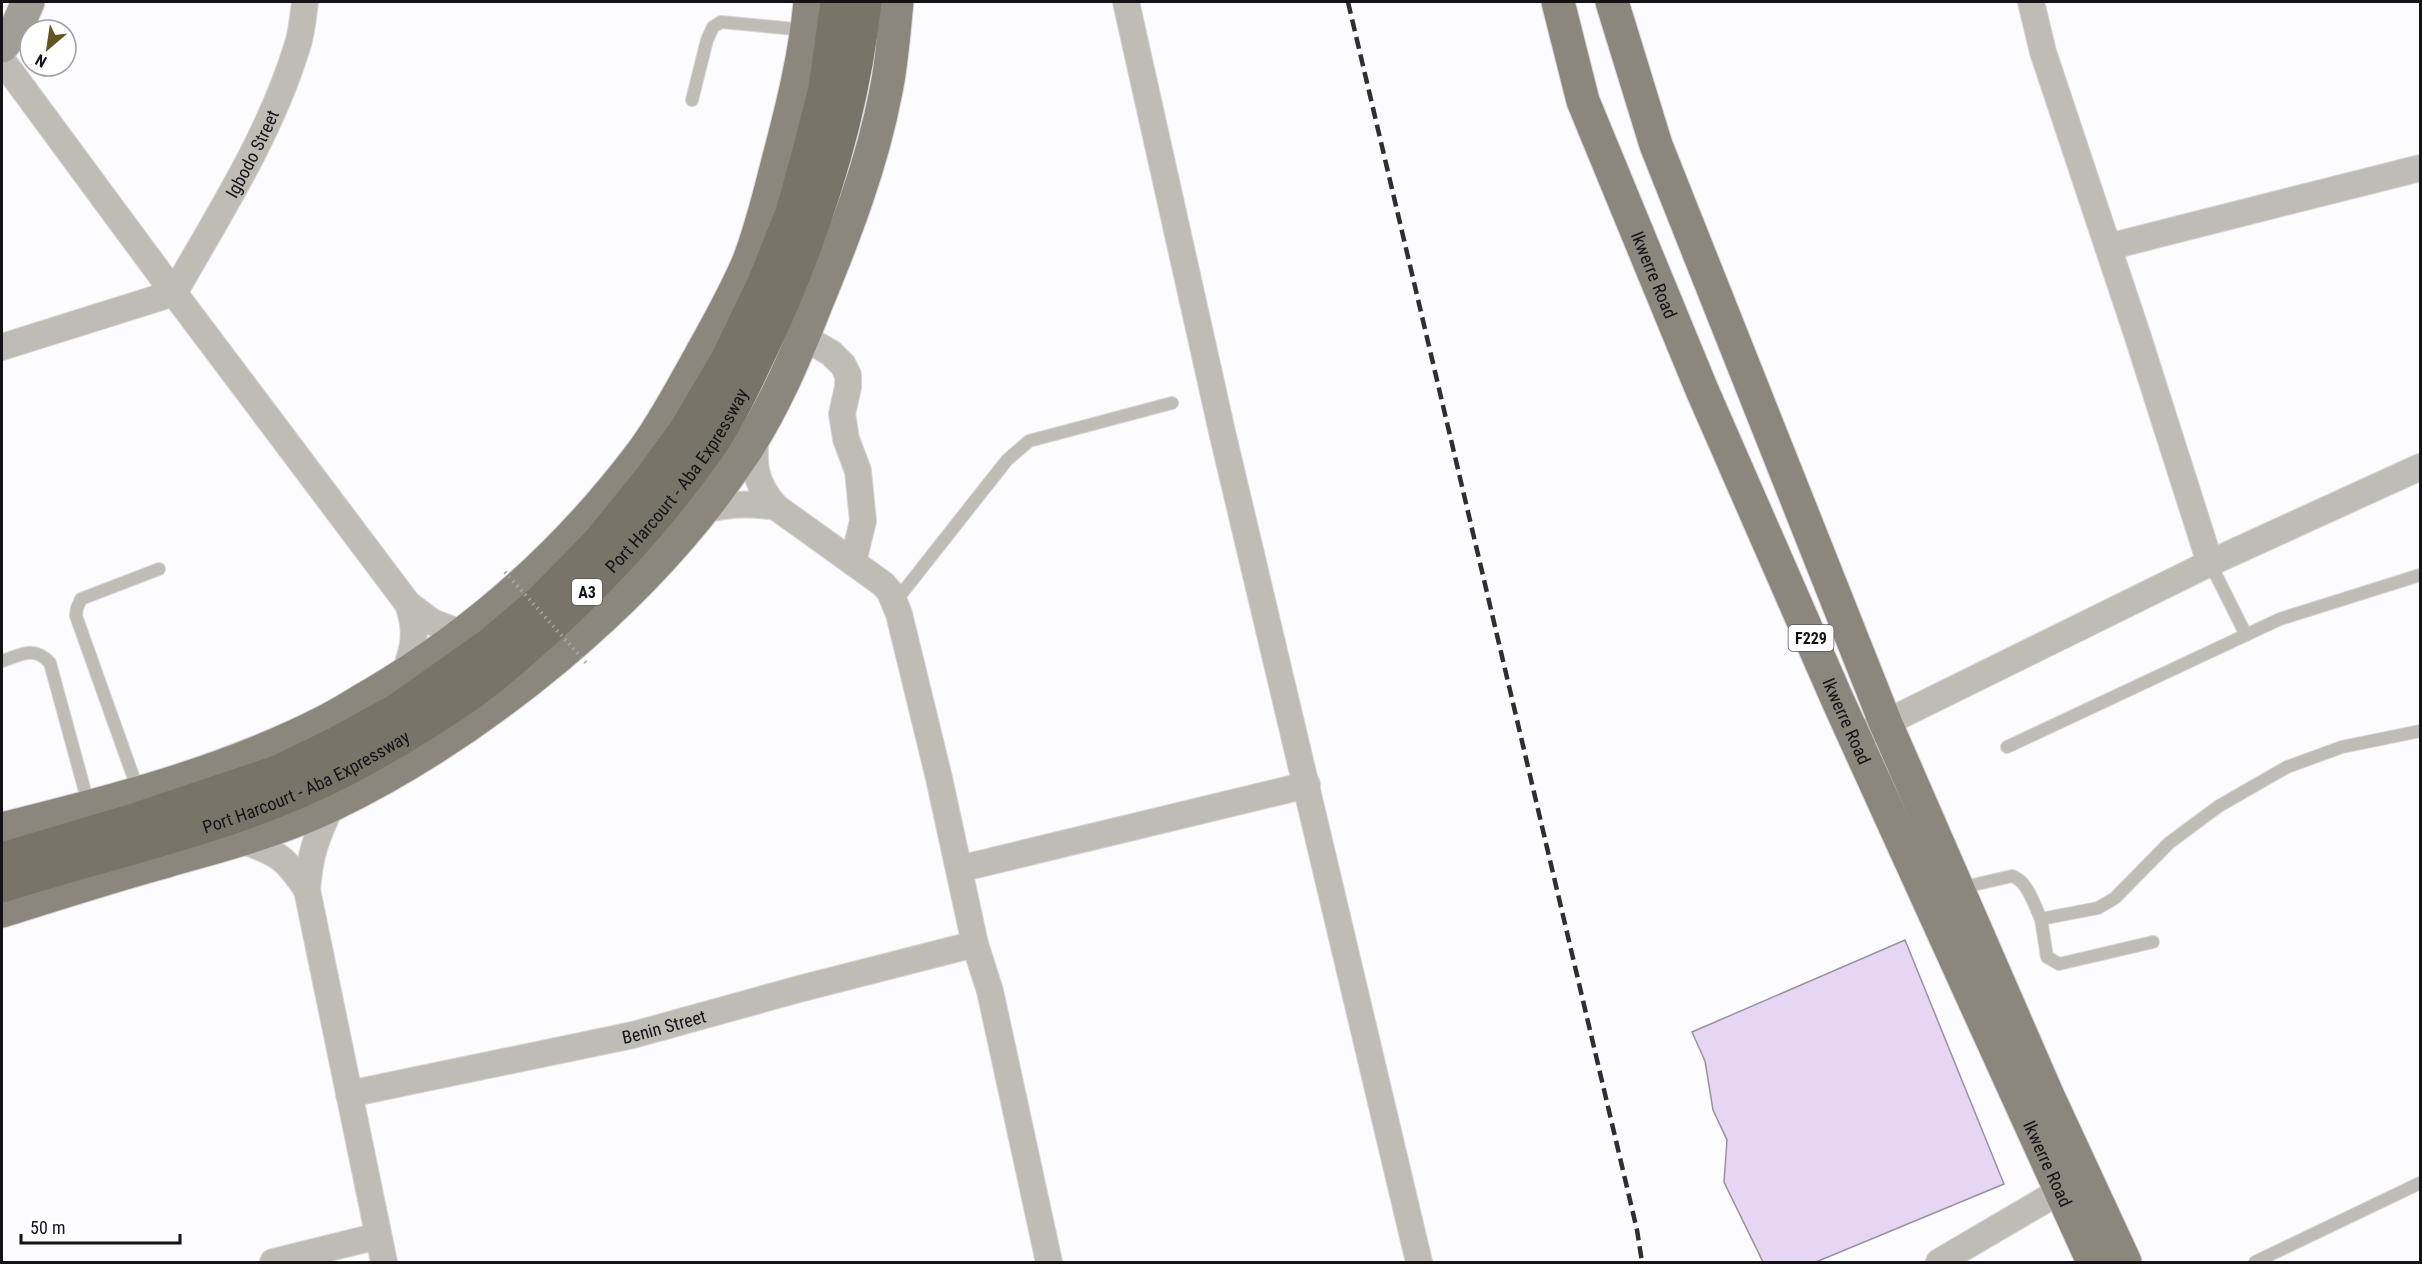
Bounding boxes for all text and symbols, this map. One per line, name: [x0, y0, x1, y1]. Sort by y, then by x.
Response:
north arrow: [18, 18, 78, 78]
text: N: [32, 50, 50, 71]
street label: Igbodo Street: [221, 106, 283, 201]
street label: Ikwerre Road: [1627, 228, 1682, 321]
street label: Port Harcourt - Aba Expressway: [601, 384, 752, 577]
road number: A3: [572, 579, 602, 605]
road number: F229: [1788, 625, 1834, 651]
street label: Ikwerre Road: [1819, 675, 1876, 767]
street label: Port Harcourt - Aba Expressway: [200, 725, 413, 837]
street label: Benin Street: [620, 1005, 708, 1048]
street label: Ikwerre Road: [2020, 1117, 2077, 1210]
scale bar: [21, 1207, 180, 1245]
text: 50 m: [30, 1217, 65, 1238]

